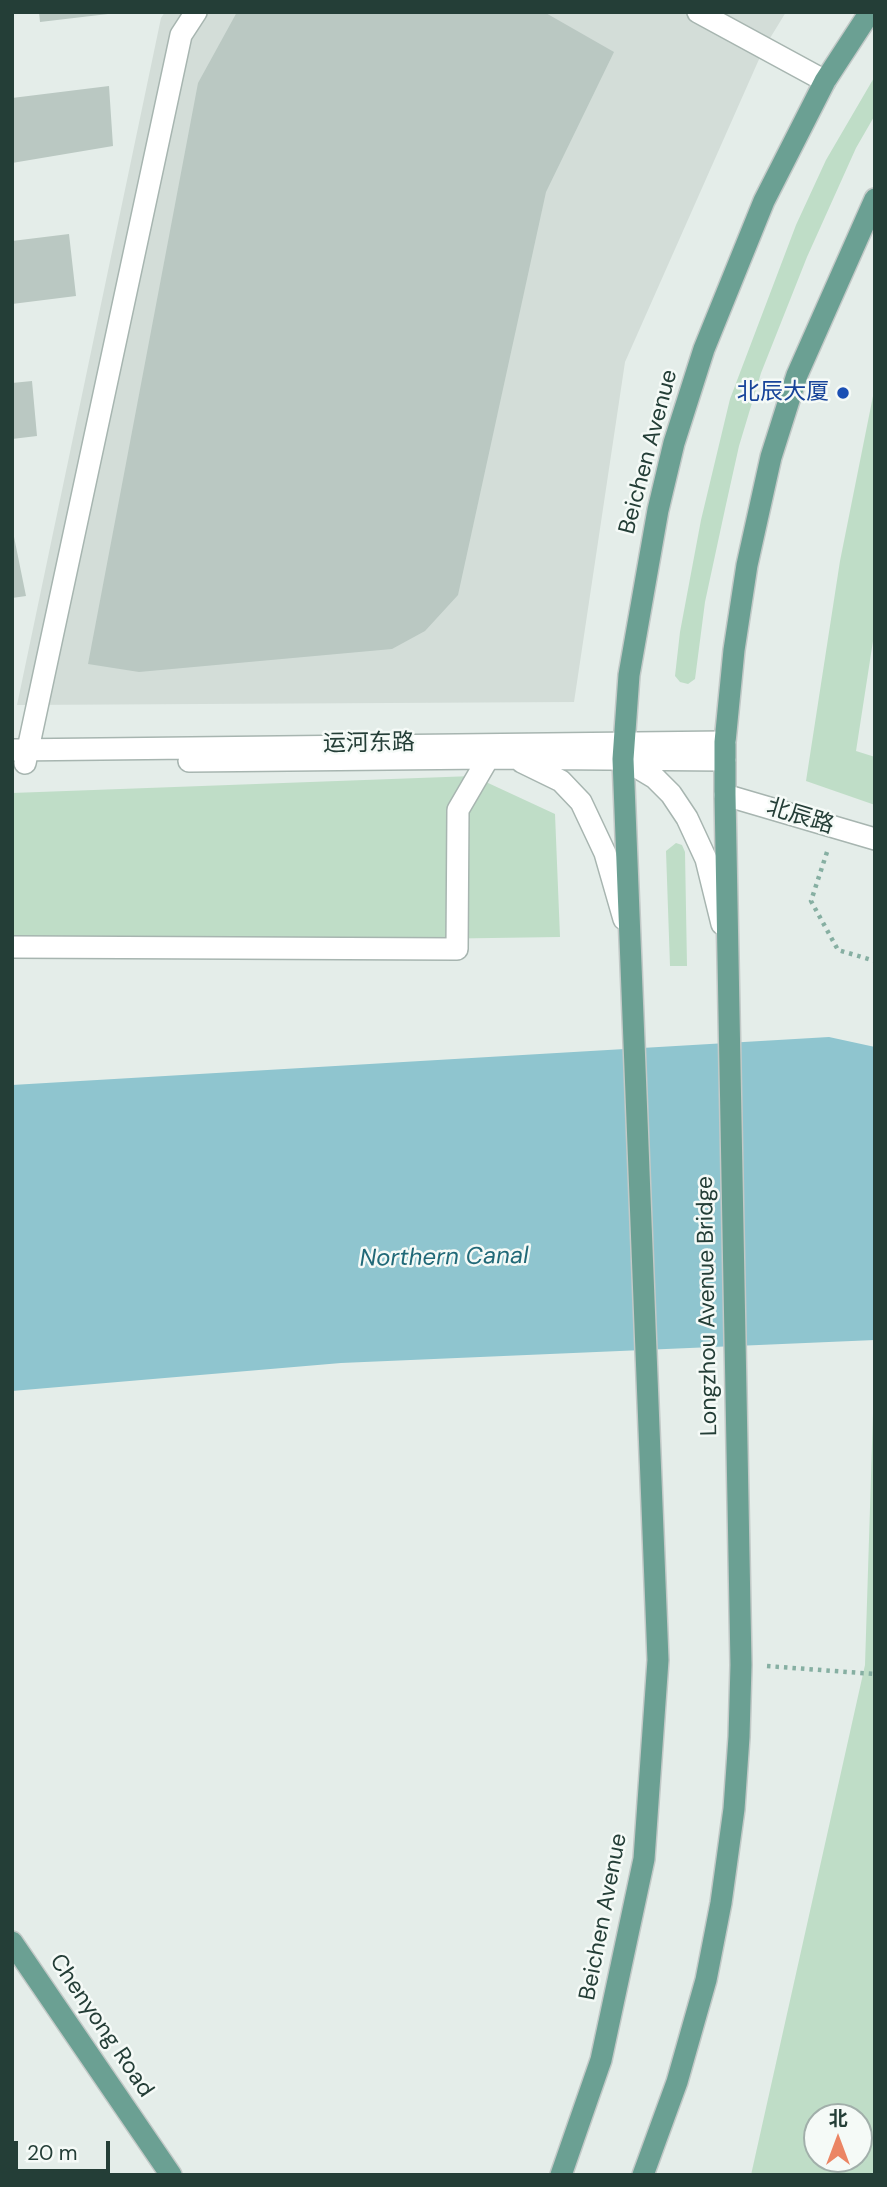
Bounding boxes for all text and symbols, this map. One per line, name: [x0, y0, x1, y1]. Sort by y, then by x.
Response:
street label: Beichen Avenue: [614, 367, 684, 537]
place label: 北辰大厦: [737, 379, 829, 407]
marker: 北辰大厦: [835, 385, 851, 401]
street label: 运河东路: [323, 729, 415, 759]
street label: 北辰路: [763, 794, 837, 840]
street label: Longzhou Avenue Bridge: [692, 1176, 724, 1436]
water label: Northern Canal: [359, 1242, 529, 1274]
street label: Beichen Avenue: [574, 1831, 634, 2003]
street label: Chenyong Road: [43, 1949, 159, 2103]
north arrow: [803, 2103, 873, 2173]
text: 北: [828, 2106, 848, 2131]
scale bar: [18, 2128, 114, 2172]
text: 20 m: [27, 2139, 78, 2167]

